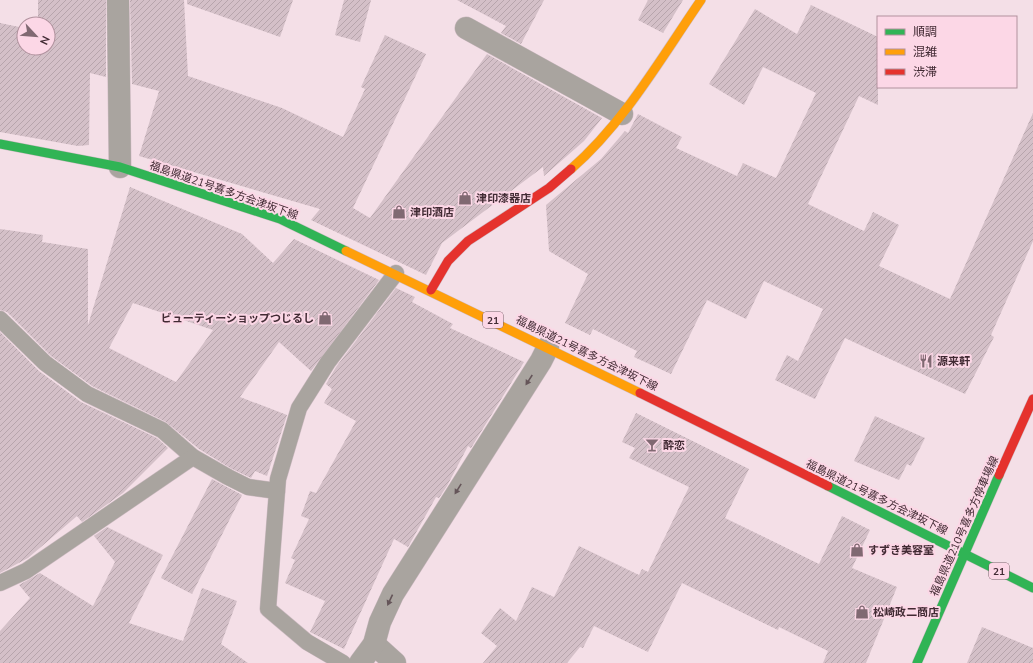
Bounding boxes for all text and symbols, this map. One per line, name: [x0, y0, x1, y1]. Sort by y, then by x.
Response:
north arrow: [16, 16, 56, 56]
legend: [877, 16, 1017, 88]
text: 順調: [913, 24, 937, 40]
text: N: [36, 33, 53, 47]
text: 混雑: [913, 44, 937, 60]
text: 渋滞: [913, 64, 937, 80]
street label: 福島県道21号喜多方会津坂下線: [148, 158, 300, 223]
shop icon: 津印漆器店: [457, 190, 473, 206]
place label: 津印漆器店: [476, 191, 531, 206]
shop icon: 津印酒店: [391, 204, 407, 220]
place label: 津印酒店: [410, 205, 454, 220]
shop icon: ビューティーショップつじるし: [317, 310, 333, 326]
place label: ビューティーショップつじるし: [161, 311, 314, 326]
road number: 21: [483, 312, 503, 328]
street label: 福島県道21号喜多方会津坂下線: [513, 312, 660, 394]
restaurant icon: 源来軒: [918, 353, 934, 369]
place label: 源来軒: [937, 354, 970, 369]
one-way arrow: [525, 374, 532, 386]
bar icon: 酔恋: [644, 437, 660, 453]
place label: 酔恋: [663, 438, 685, 453]
street label: 福島県道210号喜多方停車場線: [927, 454, 1001, 598]
street label: 福島県道21号喜多方会津坂下線: [803, 456, 950, 538]
one-way arrow: [454, 484, 462, 495]
shop icon: すずき美容室: [849, 542, 865, 558]
place label: すずき美容室: [868, 543, 934, 558]
road number: 21: [989, 563, 1009, 579]
one-way arrow: [387, 595, 393, 606]
shop icon: 松崎政二商店: [854, 604, 870, 620]
place label: 松崎政二商店: [873, 605, 939, 620]

